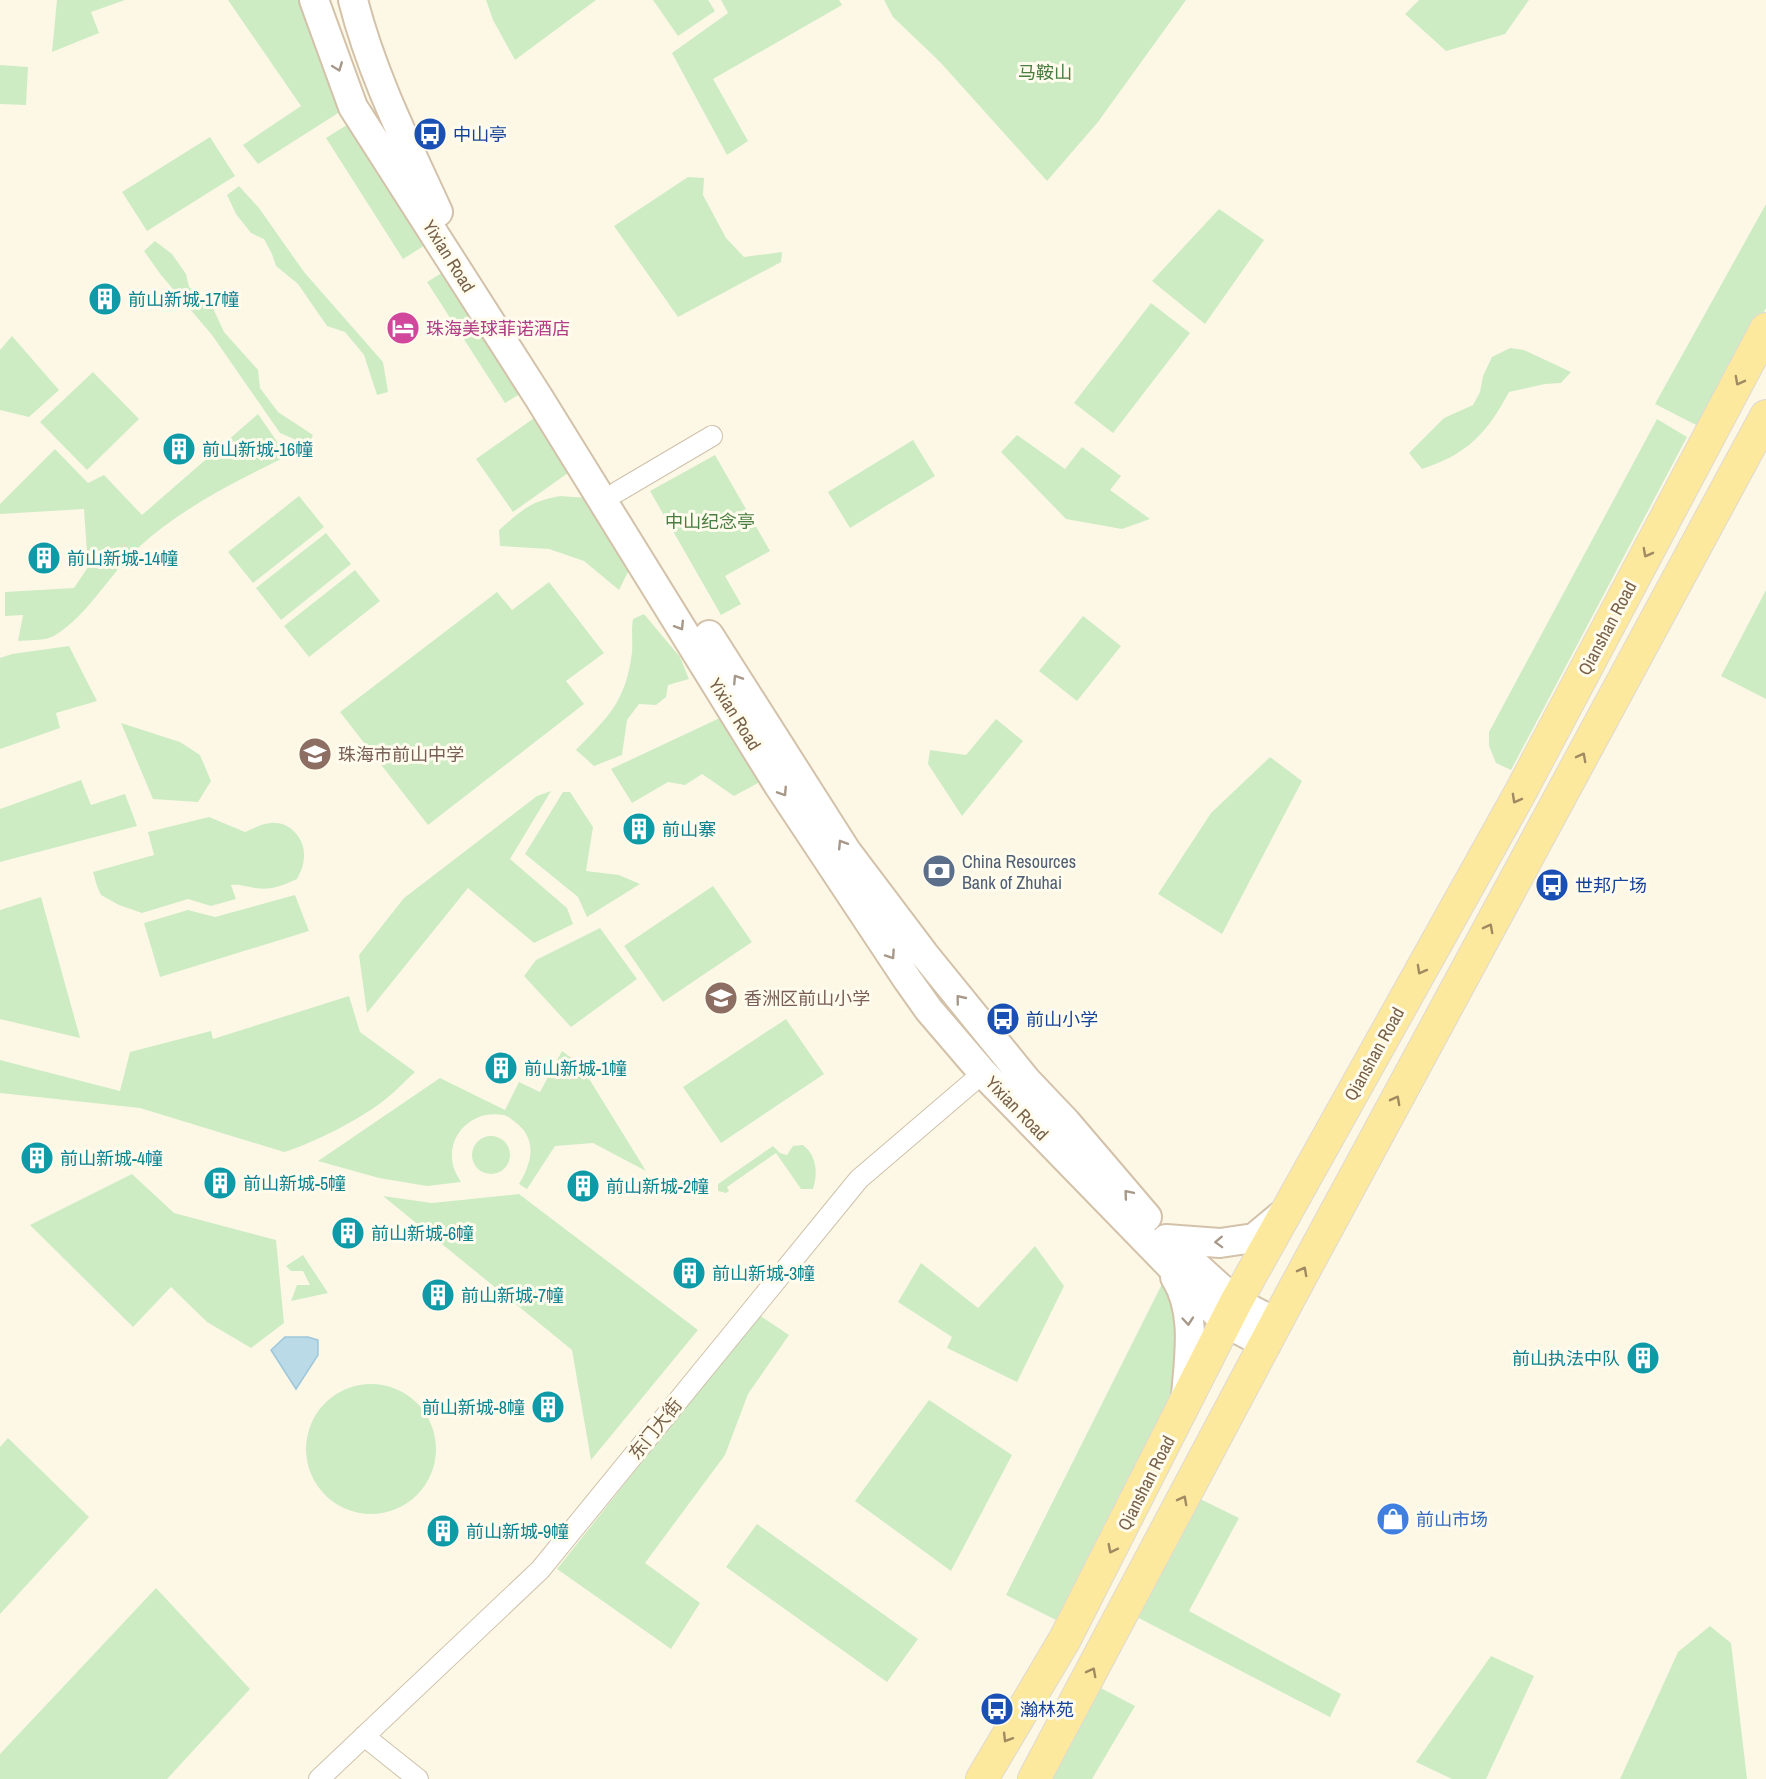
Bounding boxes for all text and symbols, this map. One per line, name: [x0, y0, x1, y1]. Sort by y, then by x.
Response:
one-way arrow: [331, 60, 343, 71]
park label: 马鞍山: [1018, 60, 1072, 85]
bus stop icon: 中山亭: [412, 116, 448, 152]
place label: 中山亭: [453, 122, 507, 147]
street label: Yixian Road: [417, 215, 481, 297]
building icon: 前山新城-17幢: [87, 281, 123, 317]
place label: 前山新城-17幢: [128, 287, 239, 312]
hotel icon: 珠海美球菲诺酒店: [385, 310, 421, 346]
place label: 珠海美球菲诺酒店: [426, 316, 570, 341]
one-way arrow: [1734, 374, 1746, 385]
building icon: 前山新城-16幢: [161, 431, 197, 467]
place label: 前山新城-16幢: [202, 437, 313, 462]
park label: 中山纪念亭: [665, 509, 755, 534]
building icon: 前山新城-14幢: [26, 540, 62, 576]
place label: 前山新城-14幢: [67, 546, 178, 571]
one-way arrow: [1643, 547, 1654, 557]
street label: Qianshan Road: [1572, 576, 1642, 680]
one-way arrow: [673, 620, 685, 630]
street label: Yixian Road: [703, 673, 767, 755]
one-way arrow: [733, 675, 745, 685]
school or university icon: 珠海市前山中学: [297, 736, 333, 772]
place label: 珠海市前山中学: [338, 742, 464, 767]
one-way arrow: [1575, 753, 1586, 763]
one-way arrow: [776, 785, 787, 796]
one-way arrow: [1512, 793, 1523, 804]
building icon: 前山寨: [621, 811, 657, 847]
place label: 前山寨: [662, 817, 716, 842]
one-way arrow: [837, 840, 849, 850]
place label: China Resources Bank of Zhuhai: [962, 849, 1076, 895]
bank icon: China Resources Bank of Zhuhai: [921, 853, 957, 889]
bus stop icon: 世邦广场: [1534, 867, 1570, 903]
place label: 世邦广场: [1575, 873, 1647, 898]
one-way arrow: [1482, 924, 1493, 935]
one-way arrow: [883, 948, 894, 959]
one-way arrow: [1417, 964, 1429, 974]
school or university icon: 香洲区前山小学: [703, 980, 739, 1016]
place label: 香洲区前山小学: [744, 986, 870, 1011]
one-way arrow: [956, 994, 967, 1005]
bus stop icon: 前山小学: [985, 1001, 1021, 1037]
street label: Qianshan Road: [1338, 1003, 1410, 1105]
place label: 前山小学: [1026, 1007, 1098, 1032]
building icon: 前山新城-1幢: [483, 1050, 519, 1086]
place label: 前山新城-1幢: [524, 1056, 627, 1081]
street label: Yixian Road: [980, 1070, 1054, 1146]
one-way arrow: [1389, 1096, 1400, 1106]
building icon: 前山新城-4幢: [19, 1140, 55, 1176]
place label: 前山新城-4幢: [60, 1146, 163, 1171]
building icon: 前山新城-5幢: [202, 1165, 238, 1201]
building icon: 前山新城-2幢: [565, 1168, 601, 1204]
place label: 前山新城-5幢: [243, 1171, 346, 1196]
place label: 前山新城-2幢: [606, 1174, 709, 1199]
one-way arrow: [1124, 1190, 1135, 1201]
building icon: 前山新城-6幢: [330, 1215, 366, 1251]
place label: 前山新城-6幢: [371, 1221, 474, 1246]
one-way arrow: [1215, 1236, 1224, 1248]
building icon: 前山新城-3幢: [671, 1255, 707, 1291]
place label: 前山新城-3幢: [712, 1261, 815, 1286]
one-way arrow: [1296, 1267, 1307, 1278]
building icon: 前山新城-7幢: [420, 1277, 456, 1313]
place label: 前山新城-7幢: [461, 1283, 564, 1308]
one-way arrow: [1181, 1317, 1194, 1326]
building icon: 前山执法中队: [1625, 1340, 1661, 1376]
place label: 前山执法中队: [1512, 1346, 1620, 1371]
building icon: 前山新城-8幢: [530, 1389, 566, 1425]
street label: 东门大街: [623, 1393, 687, 1465]
place label: 前山新城-8幢: [422, 1395, 525, 1420]
street label: Qianshan Road: [1111, 1431, 1181, 1535]
one-way arrow: [1176, 1496, 1187, 1506]
shop icon: 前山市场: [1375, 1501, 1411, 1537]
place label: 前山市场: [1416, 1507, 1488, 1532]
building icon: 前山新城-9幢: [425, 1513, 461, 1549]
place label: 前山新城-9幢: [466, 1519, 569, 1544]
one-way arrow: [1108, 1543, 1119, 1554]
one-way arrow: [1085, 1668, 1096, 1679]
bus stop icon: 瀚林苑: [979, 1691, 1015, 1727]
place label: 瀚林苑: [1020, 1697, 1074, 1722]
one-way arrow: [1003, 1732, 1014, 1742]

